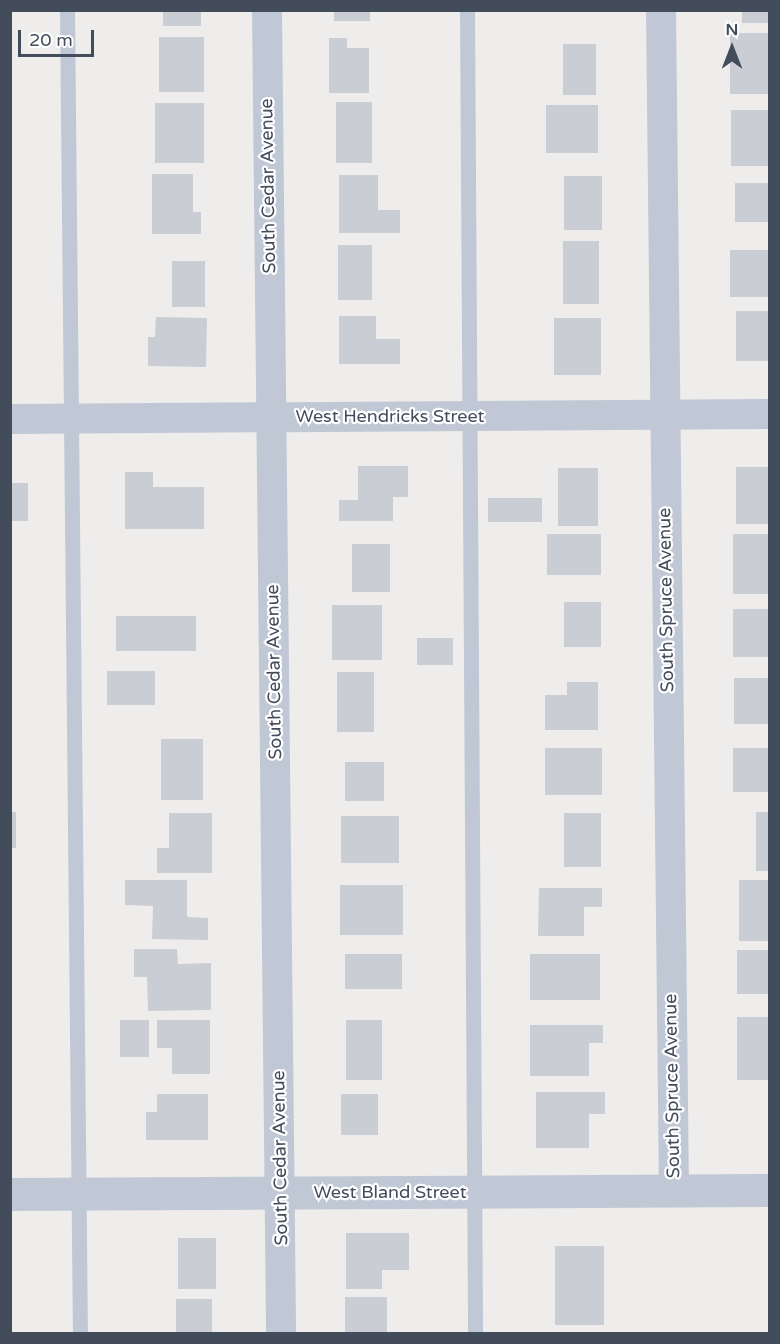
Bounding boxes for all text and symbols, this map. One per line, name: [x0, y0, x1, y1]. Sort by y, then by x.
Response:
scale bar: [21, 18, 98, 56]
north arrow: [702, 18, 762, 78]
text: N: [726, 20, 738, 40]
text: 20 m: [29, 29, 73, 51]
street label: South Cedar Avenue: [256, 98, 280, 274]
street label: West Hendricks Street: [296, 405, 484, 427]
street label: South Spruce Avenue: [654, 508, 678, 692]
street label: South Cedar Avenue: [262, 584, 286, 760]
street label: South Spruce Avenue: [660, 994, 684, 1178]
street label: South Cedar Avenue: [268, 1070, 292, 1246]
street label: West Bland Street: [313, 1181, 467, 1203]

